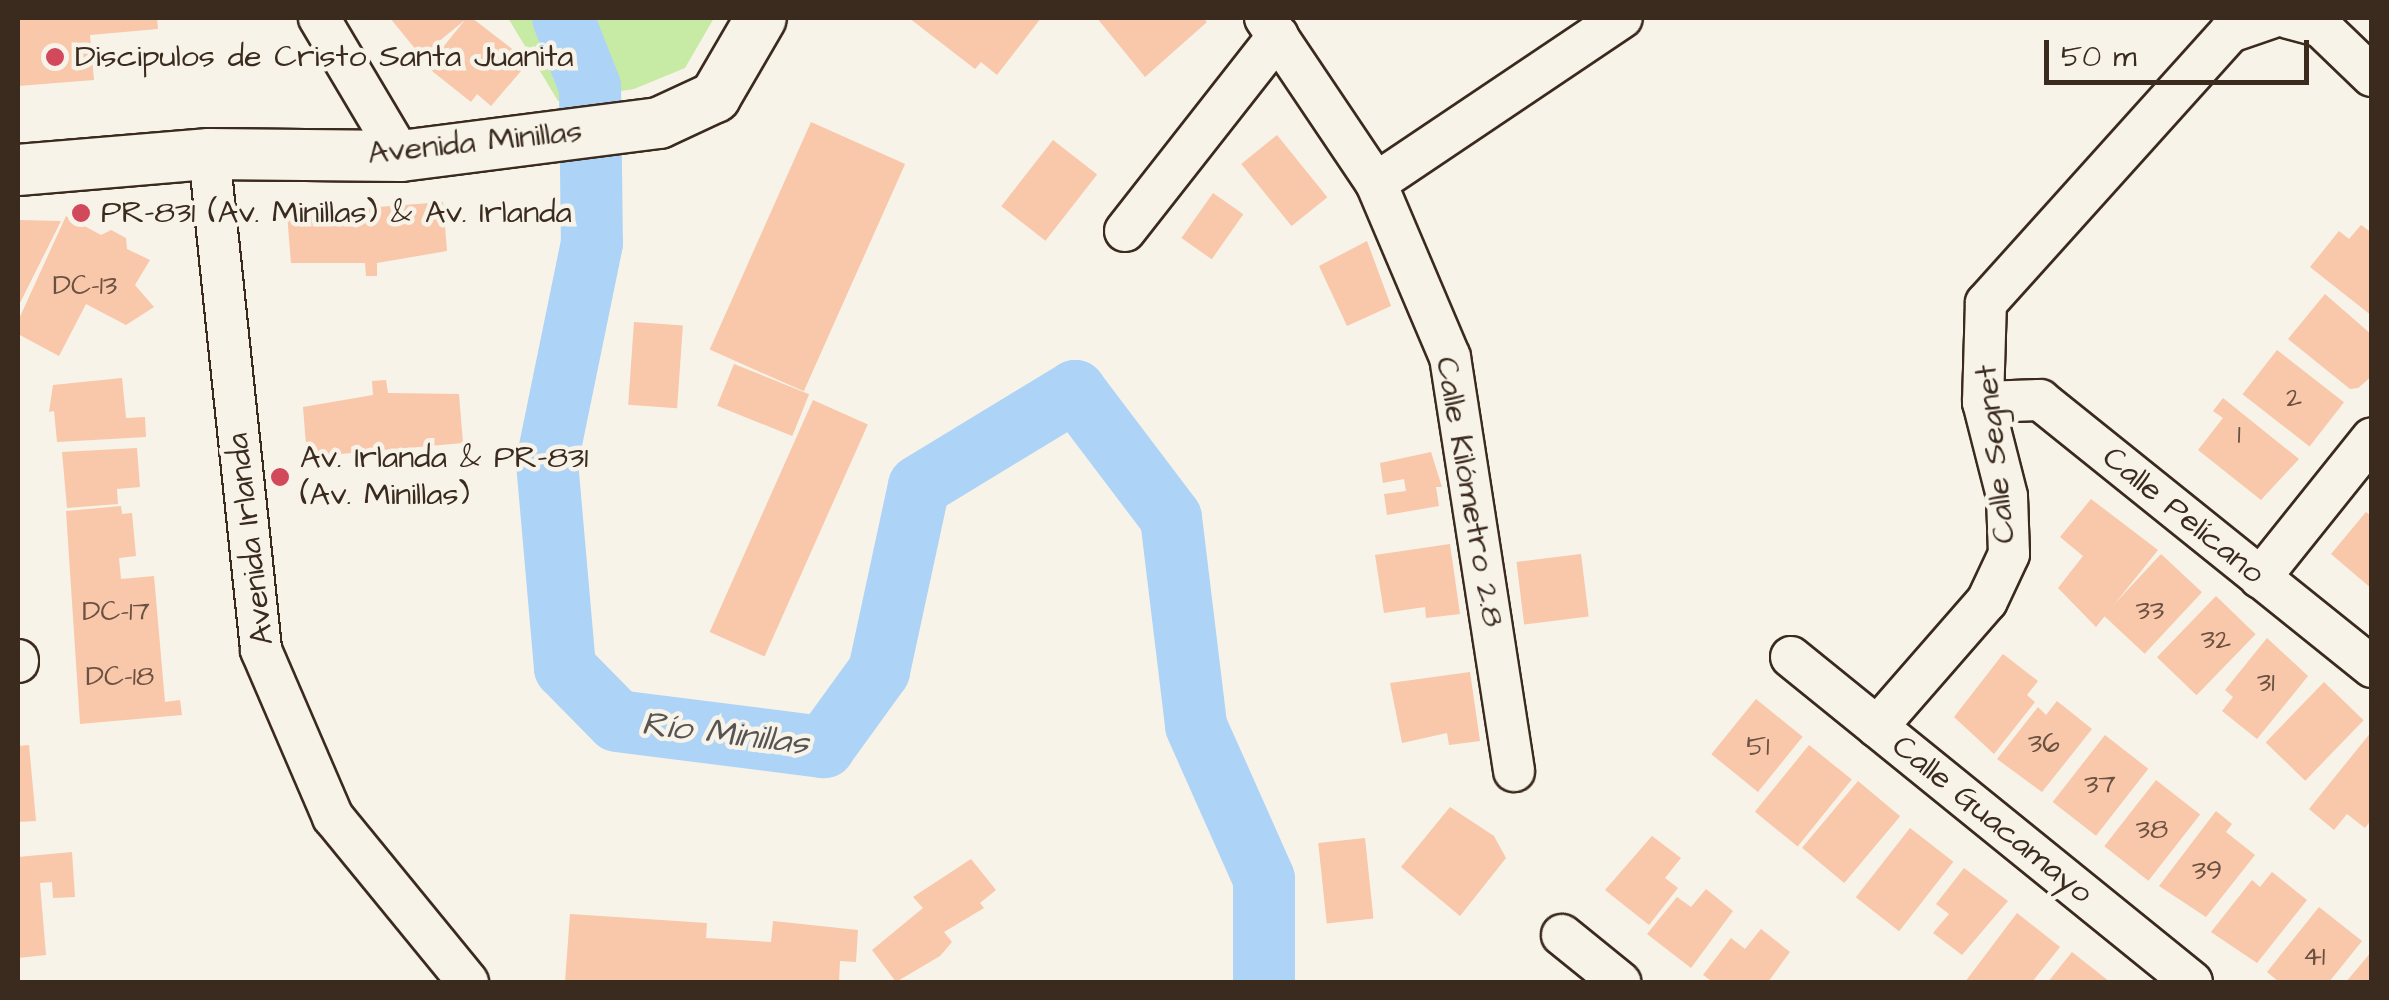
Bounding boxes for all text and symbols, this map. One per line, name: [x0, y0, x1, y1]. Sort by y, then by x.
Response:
scale bar: [2049, 20, 2314, 82]
text: 50 m: [2061, 36, 2137, 78]
place label: Discipulos de Cristo Santa Juanita: [75, 38, 574, 76]
marker: Discipulos de Cristo Santa Juanita: [44, 46, 66, 68]
street label: Avenida Minillas: [366, 113, 584, 173]
place label: PR-831 (Av. Minillas) & Av. Irlanda: [101, 194, 572, 232]
marker: PR-831 (Av. Minillas) & Av. Irlanda: [70, 202, 92, 224]
house number: DC-13: [53, 269, 117, 303]
street label: Calle Kilómetro 2.8: [1426, 354, 1512, 630]
street label: Calle Segnet: [1968, 363, 2024, 545]
house number: 2: [2286, 381, 2302, 415]
house number: 1: [2237, 418, 2241, 452]
street label: Avenida Irlanda: [219, 431, 283, 647]
street label: Calle Pelícano: [2094, 439, 2272, 593]
place label: Av. Irlanda & PR-831 (Av. Minillas): [300, 440, 588, 515]
marker: Av. Irlanda & PR-831 (Av. Minillas): [269, 466, 291, 488]
house number: 33: [2136, 594, 2164, 628]
house number: DC-17: [82, 595, 150, 629]
house number: 32: [2201, 623, 2231, 657]
house number: DC-18: [86, 660, 154, 694]
house number: 31: [2257, 666, 2275, 700]
water label: Río Minillas: [639, 703, 811, 765]
street label: Calle Guacamayo: [1884, 727, 2100, 913]
house number: 36: [2028, 727, 2060, 761]
house number: 51: [1746, 730, 1770, 764]
house number: 37: [2084, 768, 2116, 802]
house number: 38: [2136, 813, 2168, 847]
house number: 39: [2192, 854, 2222, 888]
house number: 41: [2303, 940, 2325, 974]

